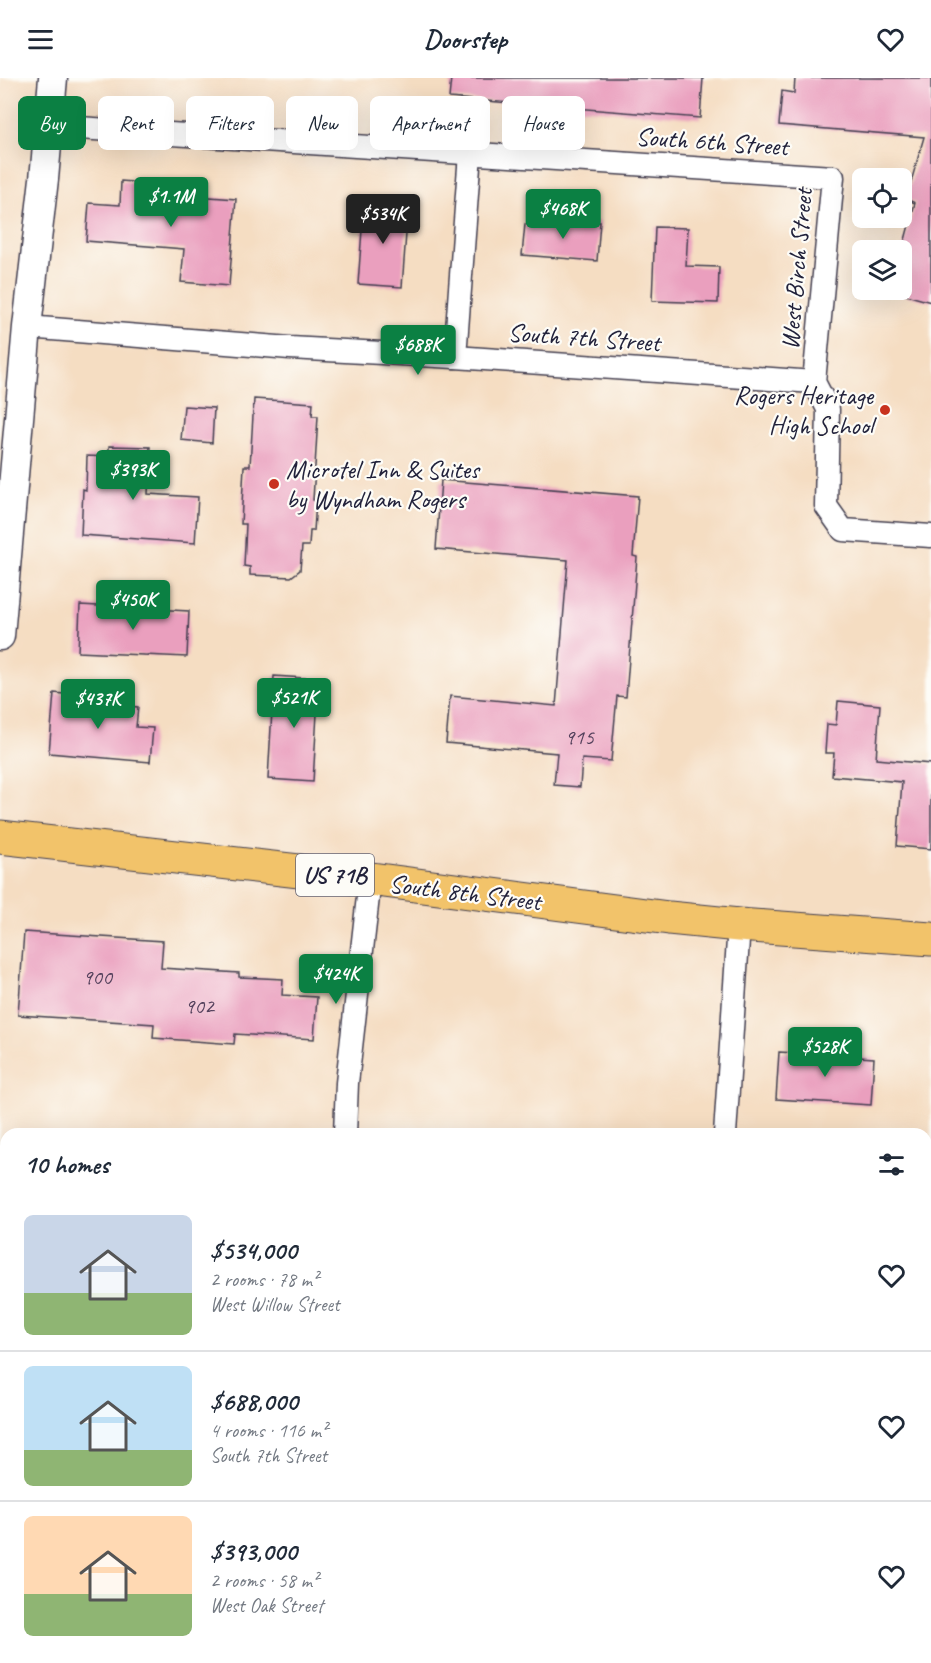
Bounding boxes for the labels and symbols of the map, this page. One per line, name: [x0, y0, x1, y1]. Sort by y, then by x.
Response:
street label: South 6th Street: [635, 120, 792, 163]
pin: $1.1M: [129, 177, 213, 228]
street label: West Birch Street: [773, 185, 820, 351]
pin: $468K: [521, 189, 605, 240]
pin: $534K: [341, 194, 425, 245]
street label: South 7th Street: [507, 316, 664, 359]
pin: $688K: [376, 325, 460, 376]
place label: Rogers Heritage High School: [734, 379, 878, 442]
marker: Rogers Heritage High School: [878, 403, 892, 417]
pin: $393K: [91, 450, 175, 501]
place label: Microtel Inn & Suites by Wyndham Rogers: [286, 453, 481, 516]
marker: Microtel Inn & Suites by Wyndham Rogers: [267, 477, 281, 491]
pin: $450K: [91, 580, 175, 631]
pin: $521K: [252, 678, 336, 729]
pin: $437K: [56, 679, 140, 730]
house number: 915: [564, 723, 595, 751]
road number: US 71B: [296, 854, 374, 896]
street label: South 8th Street: [387, 867, 545, 918]
pin: $424K: [294, 954, 378, 1005]
house number: 900: [82, 963, 114, 991]
house number: 902: [184, 992, 216, 1020]
pin: $528K: [783, 1027, 867, 1078]

